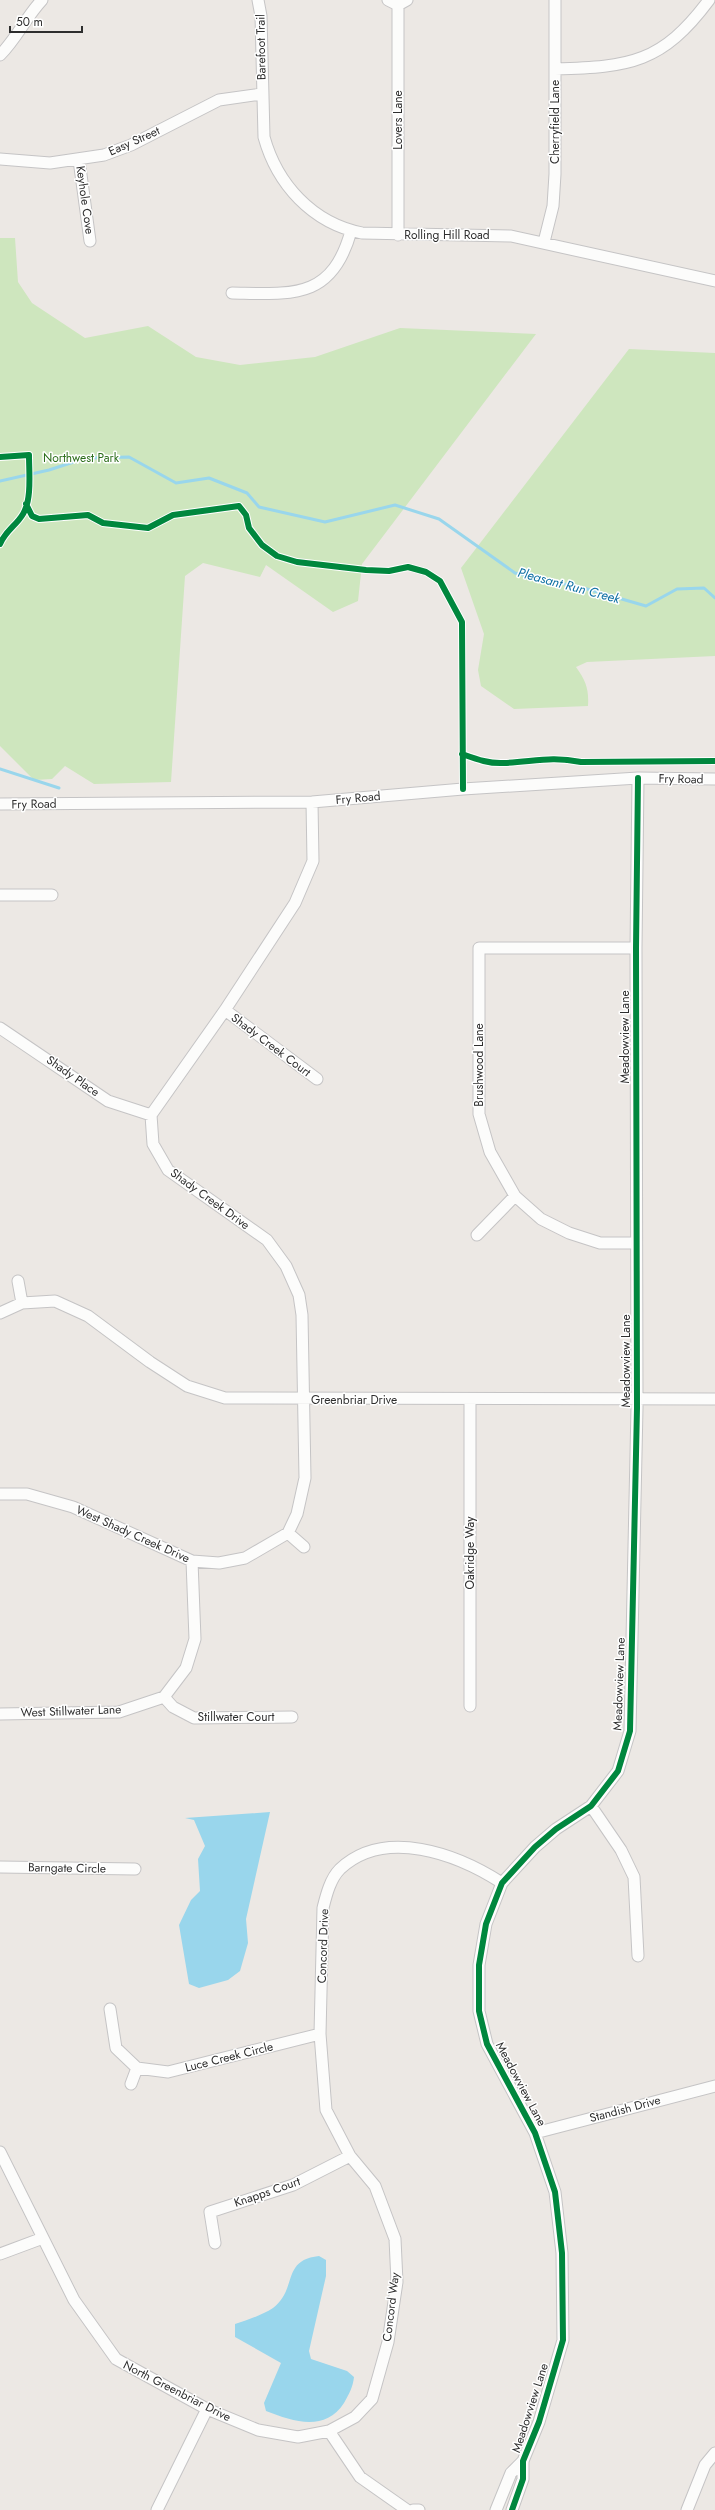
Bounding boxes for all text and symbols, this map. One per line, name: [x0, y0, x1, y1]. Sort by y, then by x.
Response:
scale bar: [10, 8, 82, 34]
text: 50 m: [16, 13, 43, 31]
street label: Barefoot Trail: [251, 14, 271, 80]
street label: Cherryfield Lane: [546, 80, 564, 164]
street label: Lovers Lane: [389, 90, 407, 150]
street label: Easy Street: [105, 122, 163, 160]
street label: Keyhole Cove: [71, 165, 99, 235]
street label: Rolling Hill Road: [404, 226, 490, 244]
park label: Northwest Park: [43, 449, 120, 467]
water label: Pleasant Run Creek: [516, 563, 622, 608]
street label: Fry Road: [658, 770, 704, 788]
street label: Fry Road: [335, 787, 381, 809]
street label: Fry Road: [11, 795, 57, 813]
street label: Meadowview Lane: [616, 990, 634, 1084]
street label: Shady Creek Court: [227, 1009, 315, 1081]
street label: Brushwood Lane: [470, 1023, 488, 1107]
street label: Shady Place: [43, 1051, 103, 1101]
street label: Shady Creek Drive: [167, 1164, 253, 1234]
street label: Meadowview Lane: [617, 1314, 635, 1408]
street label: Greenbriar Drive: [311, 1391, 397, 1409]
street label: West Shady Creek Drive: [73, 1501, 193, 1567]
street label: Oakridge Way: [461, 1516, 479, 1589]
street label: Meadowview Lane: [608, 1637, 630, 1731]
street label: West Stillwater Lane: [20, 1700, 122, 1722]
street label: Stillwater Court: [198, 1708, 275, 1726]
street label: Barngate Circle: [28, 1858, 106, 1878]
street label: Concord Drive: [313, 1908, 333, 1984]
street label: Luce Creek Circle: [183, 2037, 275, 2077]
street label: Meadowview Lane: [491, 2039, 551, 2129]
street label: Standish Drive: [587, 2091, 663, 2127]
street label: Knapps Court: [231, 2172, 303, 2212]
street label: Concord Way: [378, 2271, 404, 2343]
street label: North Greenbriar Drive: [120, 2356, 234, 2426]
street label: Meadowview Lane: [507, 2361, 553, 2455]

